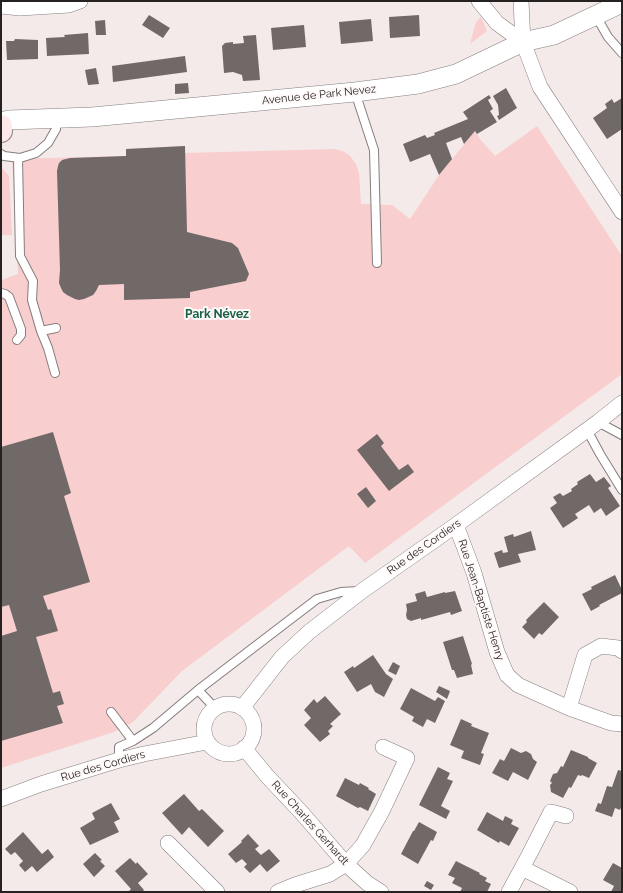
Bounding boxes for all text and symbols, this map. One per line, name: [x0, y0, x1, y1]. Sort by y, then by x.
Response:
street label: Avenue de Park Nevez: [261, 82, 377, 108]
district label: Park Névez: [185, 307, 249, 321]
street label: Rue des Cordiers: [385, 517, 463, 577]
street label: Rue Jean-Baptiste Henry: [455, 538, 507, 662]
street label: Rue des Cordiers: [59, 748, 147, 784]
street label: Rue Charles Gerhardt: [269, 778, 351, 868]

